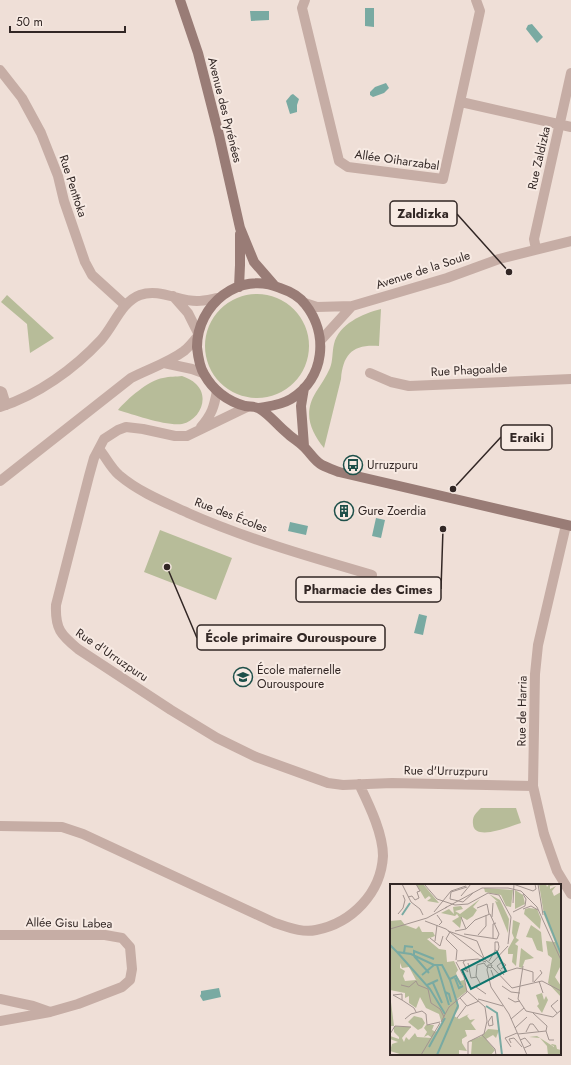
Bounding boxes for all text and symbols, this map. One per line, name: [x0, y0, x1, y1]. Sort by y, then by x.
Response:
scale bar: [10, 8, 125, 34]
text: 50 m: [16, 13, 43, 31]
street label: Avenue des Pyrénées: [203, 55, 247, 165]
street label: Rue Zaldizka: [523, 124, 555, 191]
street label: Allée Oiharzabal: [354, 145, 440, 175]
street label: Rue Penttoka: [54, 152, 92, 220]
callout: Zaldizka: [390, 201, 457, 226]
text: Zaldizka: [397, 204, 449, 223]
street label: Avenue de la Soule: [374, 246, 472, 294]
street label: Rue Phagoalde: [430, 359, 508, 381]
callout: Eraiki: [501, 425, 552, 450]
text: Eraiki: [510, 428, 544, 447]
bus stop icon: Urruzpuru: [342, 454, 364, 476]
place label: Urruzpuru: [367, 456, 418, 474]
street label: Rue des Écoles: [192, 493, 270, 537]
building icon: Gure Zoerdia: [333, 500, 355, 522]
place label: Gure Zoerdia: [358, 502, 426, 520]
callout: Pharmacie des Cimes: [296, 577, 441, 602]
text: Pharmacie des Cimes: [304, 580, 433, 599]
street label: Rue d'Urruzpuru: [72, 624, 152, 686]
callout: École primaire Ourouspoure: [197, 625, 385, 650]
text: École primaire Ourouspoure: [205, 628, 377, 647]
place label: École maternelle Ourouspoure: [257, 661, 341, 693]
school or university icon: École maternelle Ourouspoure: [232, 666, 254, 688]
street label: Rue de Harria: [512, 675, 532, 747]
street label: Rue d'Urruzpuru: [404, 761, 488, 781]
inset map: [390, 884, 561, 1055]
street label: Allée Gisu Labea: [26, 913, 113, 933]

